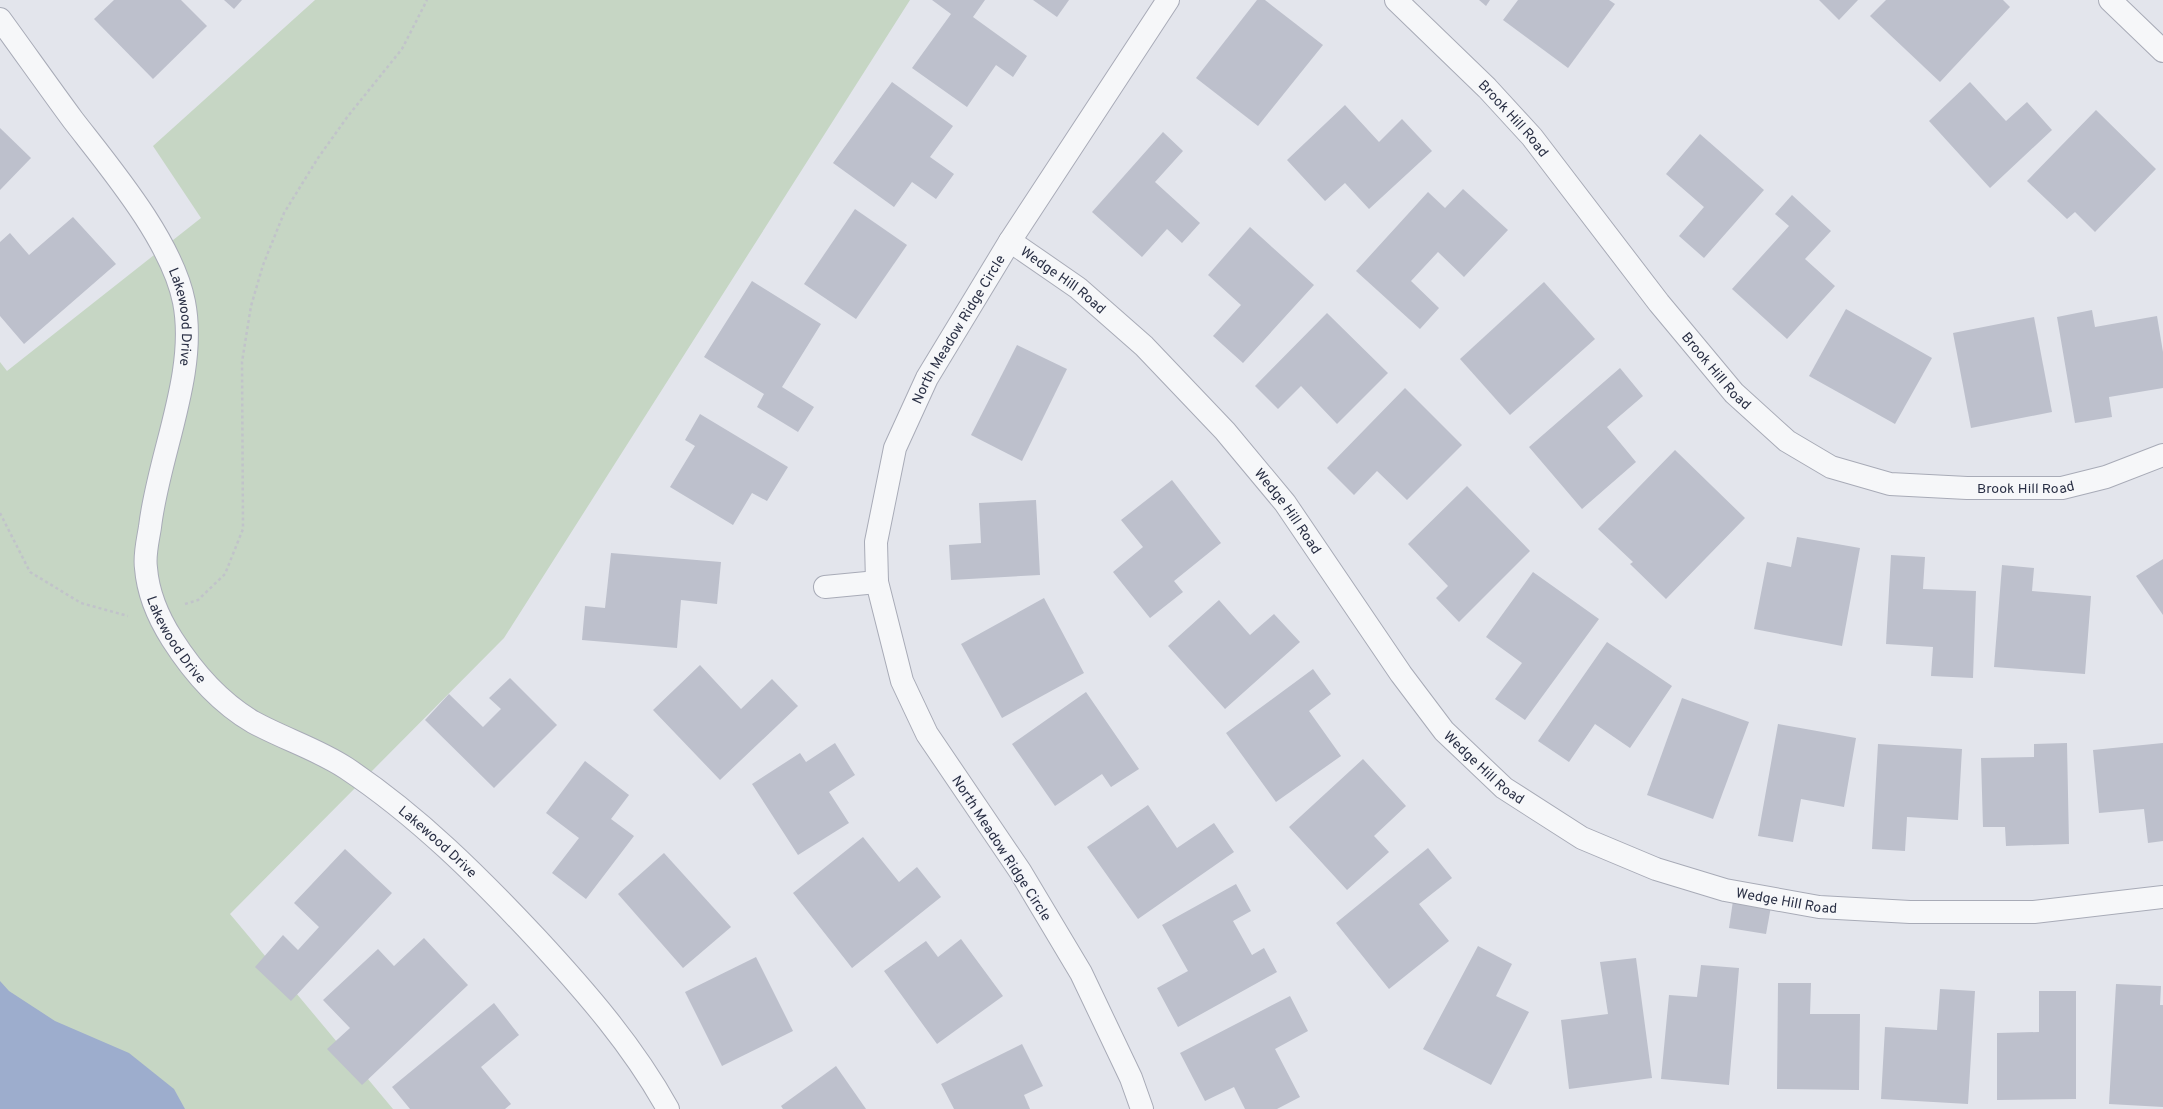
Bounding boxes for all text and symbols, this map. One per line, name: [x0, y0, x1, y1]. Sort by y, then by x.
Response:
street label: Brook Hill Road: [1474, 77, 1551, 161]
street label: Wedge Hill Road: [1017, 244, 1109, 318]
street label: North Meadow Ridge Circle: [909, 252, 1010, 407]
street label: Lakewood Drive: [164, 266, 194, 367]
street label: Brook Hill Road: [1677, 329, 1754, 414]
street label: Wedge Hill Road: [1250, 466, 1324, 558]
street label: Brook Hill Road: [1977, 478, 2076, 498]
street label: Lakewood Drive: [142, 594, 209, 688]
street label: Wedge Hill Road: [1439, 728, 1527, 809]
street label: North Meadow Ridge Circle: [947, 773, 1054, 925]
street label: Lakewood Drive: [394, 803, 480, 882]
street label: Wedge Hill Road: [1734, 885, 1838, 918]

